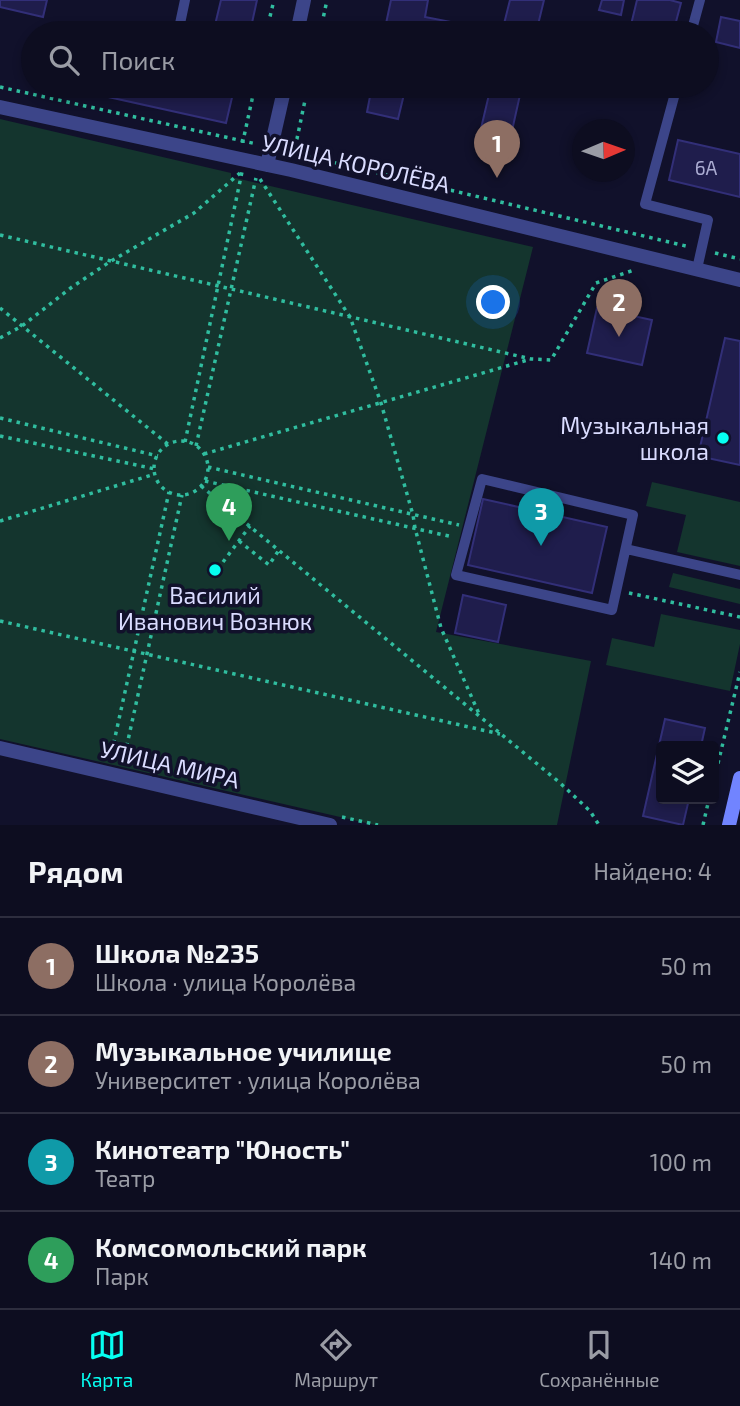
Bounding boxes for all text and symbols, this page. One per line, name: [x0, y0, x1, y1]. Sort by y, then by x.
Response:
search box: [21, 21, 719, 98]
icon: search: [45, 41, 83, 79]
text: Поиск: [101, 44, 175, 75]
north arrow: [572, 119, 635, 182]
pin: 1: [474, 120, 520, 178]
street label: УЛИЦА КОРОЛЁВА: [259, 128, 453, 198]
house number: 6А: [695, 156, 718, 179]
pin: 2: [596, 279, 642, 337]
your location: [476, 285, 510, 319]
place label: Музыкальная школа: [560, 411, 709, 465]
marker: Музыкальная школа: [715, 430, 731, 446]
pin: 4: [206, 483, 252, 541]
pin: 3: [518, 488, 564, 546]
marker: Василий Иванович Вознюк: [207, 562, 223, 578]
place label: Василий Иванович Вознюк: [118, 581, 312, 635]
street label: УЛИЦА МИРА: [98, 734, 243, 794]
map controls: [656, 741, 719, 804]
button: layers: [656, 741, 719, 804]
text: Рядом: [28, 853, 124, 889]
text: Найдено: 4: [593, 857, 712, 885]
text: Школа №235: [95, 937, 259, 968]
text: 1: [46, 952, 56, 980]
text: 50 m: [661, 952, 712, 980]
text: Школа · улица Королёва: [95, 968, 356, 996]
text: Музыкальное училище: [95, 1035, 392, 1066]
text: 2: [44, 1050, 58, 1078]
text: 50 m: [661, 1050, 712, 1078]
text: Университет · улица Королёва: [95, 1066, 421, 1094]
text: Кинотеатр "Юность": [95, 1133, 350, 1164]
text: 3: [44, 1148, 58, 1176]
text: 100 m: [650, 1148, 712, 1176]
text: Театр: [95, 1164, 155, 1192]
text: Комсомольский парк: [95, 1231, 367, 1262]
text: 4: [44, 1246, 58, 1274]
text: 140 m: [650, 1246, 712, 1274]
text: Парк: [95, 1262, 149, 1290]
tab: Карта: [80, 1326, 133, 1391]
tab: Маршрут: [294, 1326, 378, 1391]
tab: Сохранённые: [539, 1326, 660, 1391]

